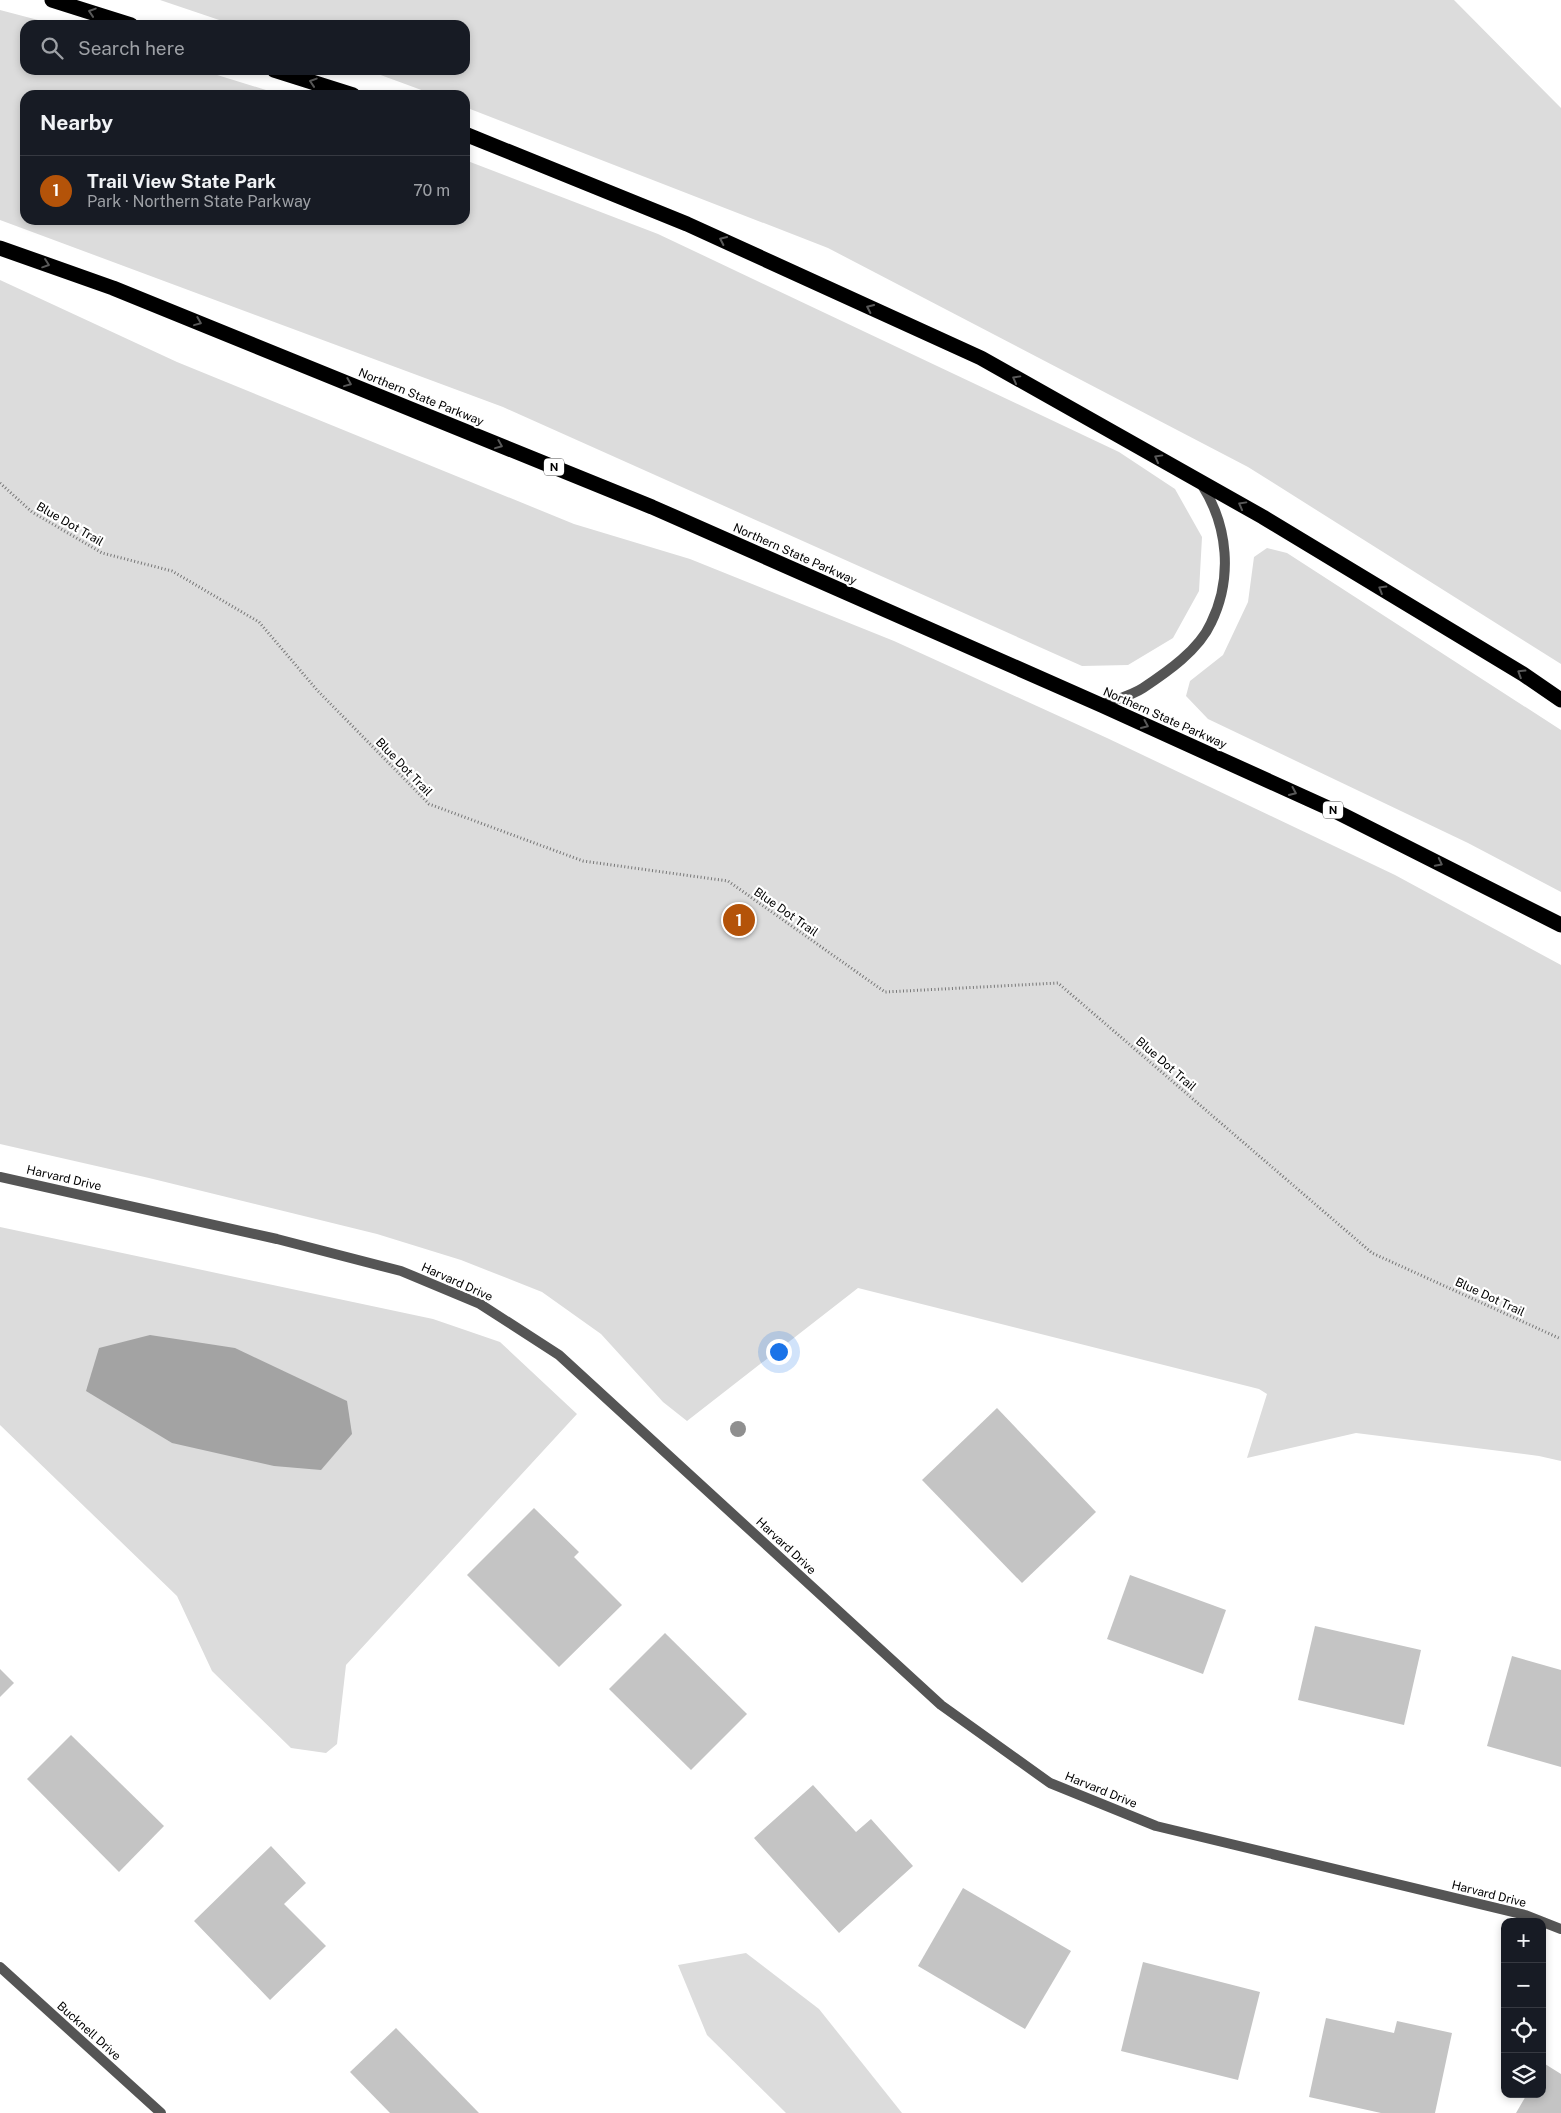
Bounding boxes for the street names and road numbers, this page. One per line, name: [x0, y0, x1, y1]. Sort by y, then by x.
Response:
street label: Northern State Parkway: [356, 365, 486, 429]
road number: N: [544, 458, 564, 476]
street label: Blue Dot Trail: [34, 499, 106, 549]
street label: Northern State Parkway: [731, 520, 860, 588]
street label: Northern State Parkway: [1101, 684, 1230, 752]
street label: Blue Dot Trail: [373, 735, 435, 799]
road number: N: [1323, 802, 1343, 818]
street label: Blue Dot Trail: [751, 885, 821, 939]
street label: Blue Dot Trail: [1133, 1034, 1199, 1094]
street label: Harvard Drive: [25, 1163, 103, 1193]
street label: Harvard Drive: [419, 1260, 495, 1304]
street label: Blue Dot Trail: [1453, 1275, 1527, 1319]
street label: Harvard Drive: [753, 1515, 819, 1577]
street label: Harvard Drive: [1063, 1769, 1139, 1811]
street label: Harvard Drive: [1450, 1878, 1528, 1910]
street label: Bucknell Drive: [54, 1999, 124, 2063]

